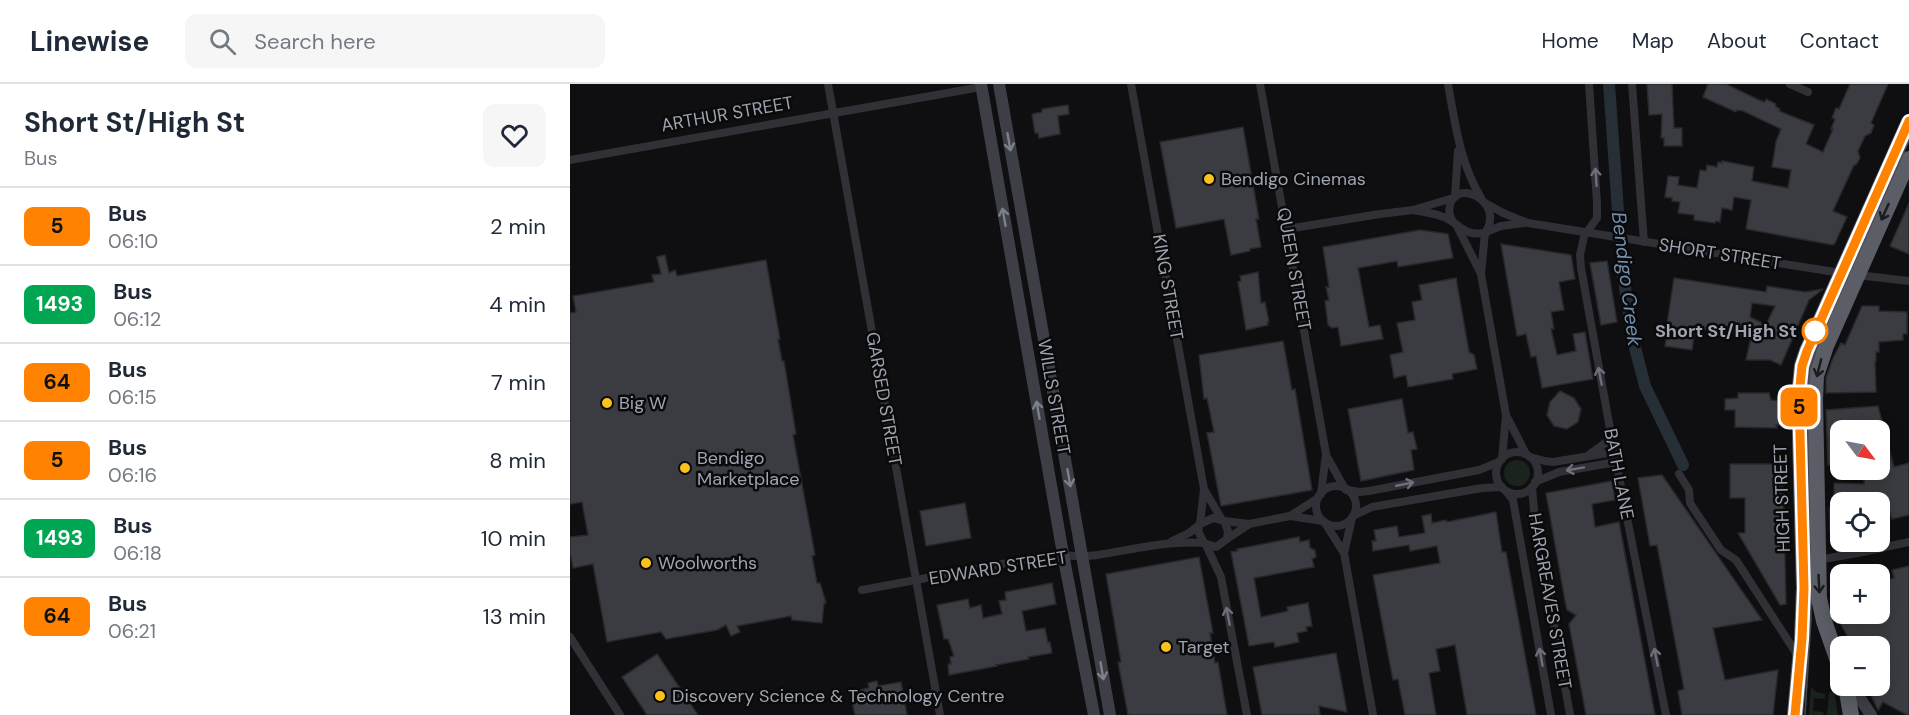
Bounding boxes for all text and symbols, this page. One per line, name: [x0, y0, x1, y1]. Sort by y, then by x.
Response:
search box: [185, 14, 605, 68]
text: Linewise: [30, 23, 149, 60]
icon: search: [206, 25, 239, 58]
text: Search here: [254, 27, 376, 56]
text: Home: [1541, 27, 1599, 55]
text: Map: [1632, 27, 1674, 55]
text: About: [1707, 27, 1767, 55]
text: Contact: [1800, 27, 1879, 55]
street label: ARTHUR STREET: [659, 91, 795, 137]
text: Short St/High St: [24, 104, 245, 141]
button: heart: [483, 104, 546, 167]
one-way arrow: [1004, 131, 1015, 151]
text: Bus: [24, 145, 58, 171]
place label: Bendigo Cinemas: [1221, 167, 1366, 191]
one-way arrow: [1590, 167, 1601, 187]
marker: Bendigo Cinemas: [1202, 172, 1216, 186]
text: Bus: [108, 199, 147, 228]
one-way arrow: [1879, 203, 1890, 221]
street label: QUEEN STREET: [1271, 206, 1317, 332]
one-way arrow: [998, 208, 1009, 228]
water label: Bendigo Creek: [1606, 210, 1648, 348]
text: 5: [50, 212, 64, 240]
text: 2 min: [490, 212, 546, 241]
text: 06:10: [108, 228, 158, 254]
street label: KING STREET: [1147, 232, 1189, 342]
street label: SHORT STREET: [1657, 232, 1783, 276]
text: Bus: [113, 277, 152, 306]
text: 1493: [36, 290, 83, 318]
text: 4 min: [489, 290, 546, 319]
text: 06:12: [113, 306, 161, 332]
marker: Short St/High St: [1802, 318, 1828, 344]
place label: Short St/High St: [1655, 319, 1797, 343]
street label: GARSED STREET: [860, 330, 908, 468]
street label: WILLS STREET: [1032, 337, 1076, 457]
text: Bus: [108, 355, 147, 384]
one-way arrow: [1812, 358, 1824, 377]
one-way arrow: [1595, 367, 1606, 387]
text: 64: [44, 368, 70, 396]
text: 7 min: [491, 368, 546, 397]
text: 06:15: [108, 384, 157, 410]
line badge: 5: [1780, 388, 1818, 426]
place label: Big W: [619, 391, 666, 415]
text: 5: [1792, 393, 1806, 421]
marker: Big W: [600, 396, 614, 410]
one-way arrow: [1032, 400, 1043, 420]
north arrow: [1830, 420, 1890, 480]
map controls: [1830, 420, 1890, 696]
street label: BATH LANE: [1598, 426, 1640, 522]
text: Bus: [108, 433, 147, 462]
street label: HIGH STREET: [1768, 443, 1796, 553]
text: 5: [50, 446, 64, 474]
text: 8 min: [489, 446, 546, 475]
place label: Bendigo Marketplace: [697, 446, 800, 491]
marker: Bendigo Marketplace: [678, 461, 692, 475]
text: 06:16: [108, 462, 157, 488]
one-way arrow: [1565, 464, 1585, 475]
one-way arrow: [1064, 468, 1075, 488]
one-way arrow: [1395, 478, 1414, 489]
button: locate: [1830, 492, 1890, 552]
text: Bus: [113, 511, 152, 540]
street label: HARGREAVES STREET: [1523, 511, 1577, 691]
text: 1493: [36, 524, 83, 552]
text: 10 min: [481, 524, 546, 553]
text: 06:18: [113, 540, 162, 566]
street label: EDWARD STREET: [927, 545, 1069, 591]
place label: Woolworths: [658, 551, 757, 575]
marker: Woolworths: [639, 556, 653, 570]
button: +: [1830, 564, 1890, 624]
one-way arrow: [1813, 573, 1824, 593]
text: Bus: [108, 589, 147, 618]
text: 64: [44, 602, 70, 630]
text: 13 min: [483, 602, 546, 631]
one-way arrow: [1222, 607, 1233, 627]
text: 06:21: [108, 618, 156, 644]
place label: Target: [1178, 635, 1230, 659]
button: −: [1830, 636, 1890, 696]
marker: Target: [1159, 640, 1173, 654]
one-way arrow: [1535, 648, 1546, 668]
one-way arrow: [1650, 648, 1661, 668]
one-way arrow: [1096, 660, 1107, 680]
place label: Discovery Science & Technology Centre: [672, 684, 1004, 708]
marker: Discovery Science & Technology Centre: [653, 689, 667, 703]

